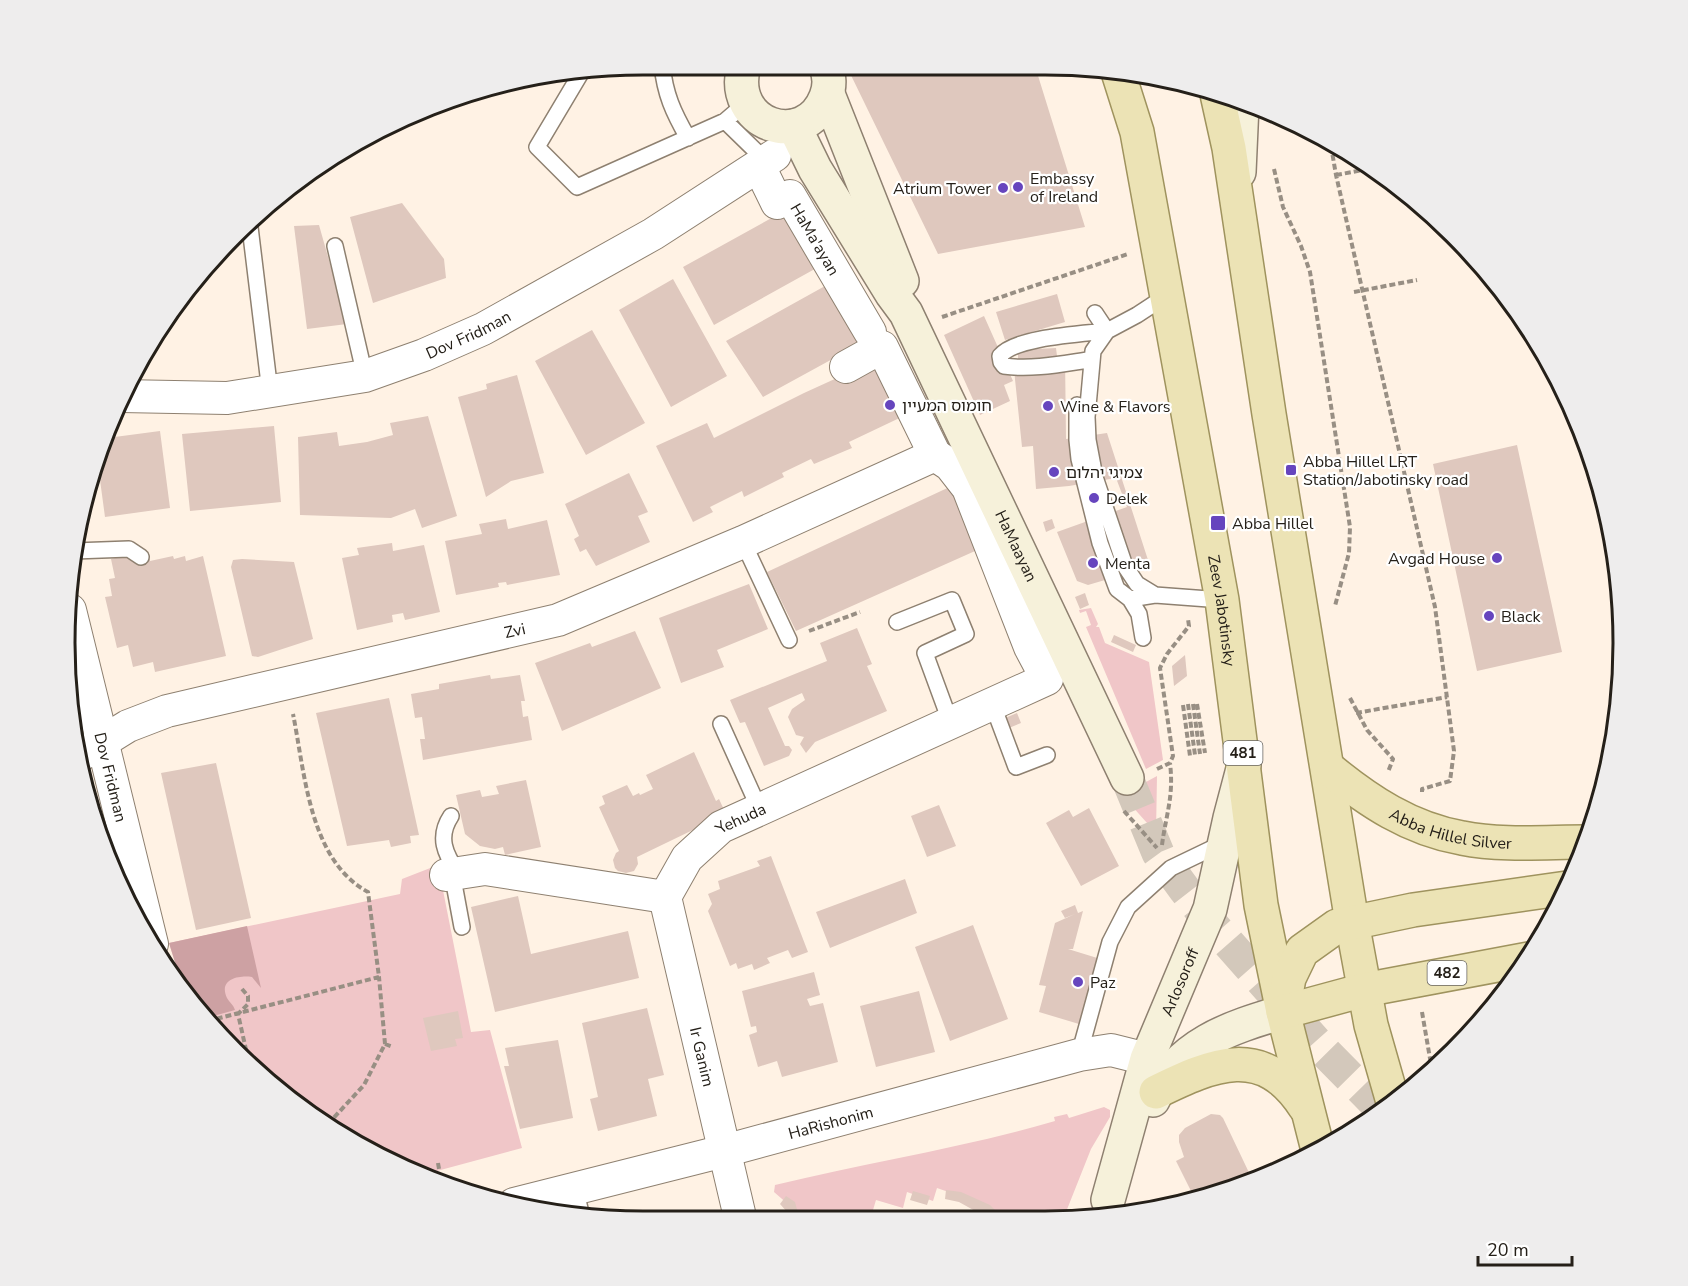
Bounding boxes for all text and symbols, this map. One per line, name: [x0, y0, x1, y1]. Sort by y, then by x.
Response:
place label: Embassy of Ireland: [1030, 168, 1098, 208]
place label: Atrium Tower: [893, 178, 991, 200]
marker: Embassy of Ireland: [1011, 180, 1025, 194]
marker: Atrium Tower: [996, 181, 1010, 195]
street label: HaMa'ayan: [785, 199, 844, 280]
street label: Dov Fridman: [422, 306, 515, 365]
place label: חומוס המעיין: [902, 395, 992, 417]
place label: Wine & Flavors: [1060, 396, 1171, 418]
marker: חומוס המעיין: [883, 398, 897, 412]
marker: Wine & Flavors: [1041, 399, 1055, 413]
place label: Abba Hillel LRT Station/Jabotinsky road: [1303, 451, 1468, 491]
place label: צמיגי יהלום: [1066, 462, 1143, 484]
marker: Abba Hillel LRT Station/Jabotinsky road: [1284, 463, 1298, 477]
marker: צמיגי יהלום: [1047, 465, 1061, 479]
place label: Delek: [1106, 488, 1149, 510]
marker: Delek: [1087, 491, 1101, 505]
street label: HaMaayan: [989, 507, 1042, 586]
place label: Abba Hillel: [1232, 513, 1314, 535]
marker: Abba Hillel: [1209, 514, 1227, 532]
place label: Avgad House: [1388, 548, 1485, 570]
marker: Avgad House: [1490, 551, 1504, 565]
place label: Menta: [1105, 553, 1150, 575]
street label: Zeev Jabotinsky: [1202, 553, 1240, 668]
marker: Menta: [1086, 556, 1100, 570]
place label: Black: [1501, 606, 1541, 628]
marker: Black: [1482, 609, 1496, 623]
street label: Zvi: [502, 618, 528, 644]
street label: Dov Fridman: [88, 730, 132, 824]
road number: 481: [1224, 741, 1262, 765]
street label: Yehuda: [710, 798, 770, 840]
street label: Abba Hillel Silver: [1385, 803, 1512, 855]
street label: Arlosoroff: [1156, 944, 1205, 1020]
road number: 482: [1428, 961, 1466, 985]
place label: Paz: [1090, 972, 1116, 994]
marker: Paz: [1071, 975, 1085, 989]
street label: Ir Ganim: [684, 1025, 719, 1089]
street label: HaRishonim: [786, 1101, 876, 1145]
scale bar: [1478, 1229, 1572, 1267]
text: 20 m: [1487, 1238, 1529, 1262]

